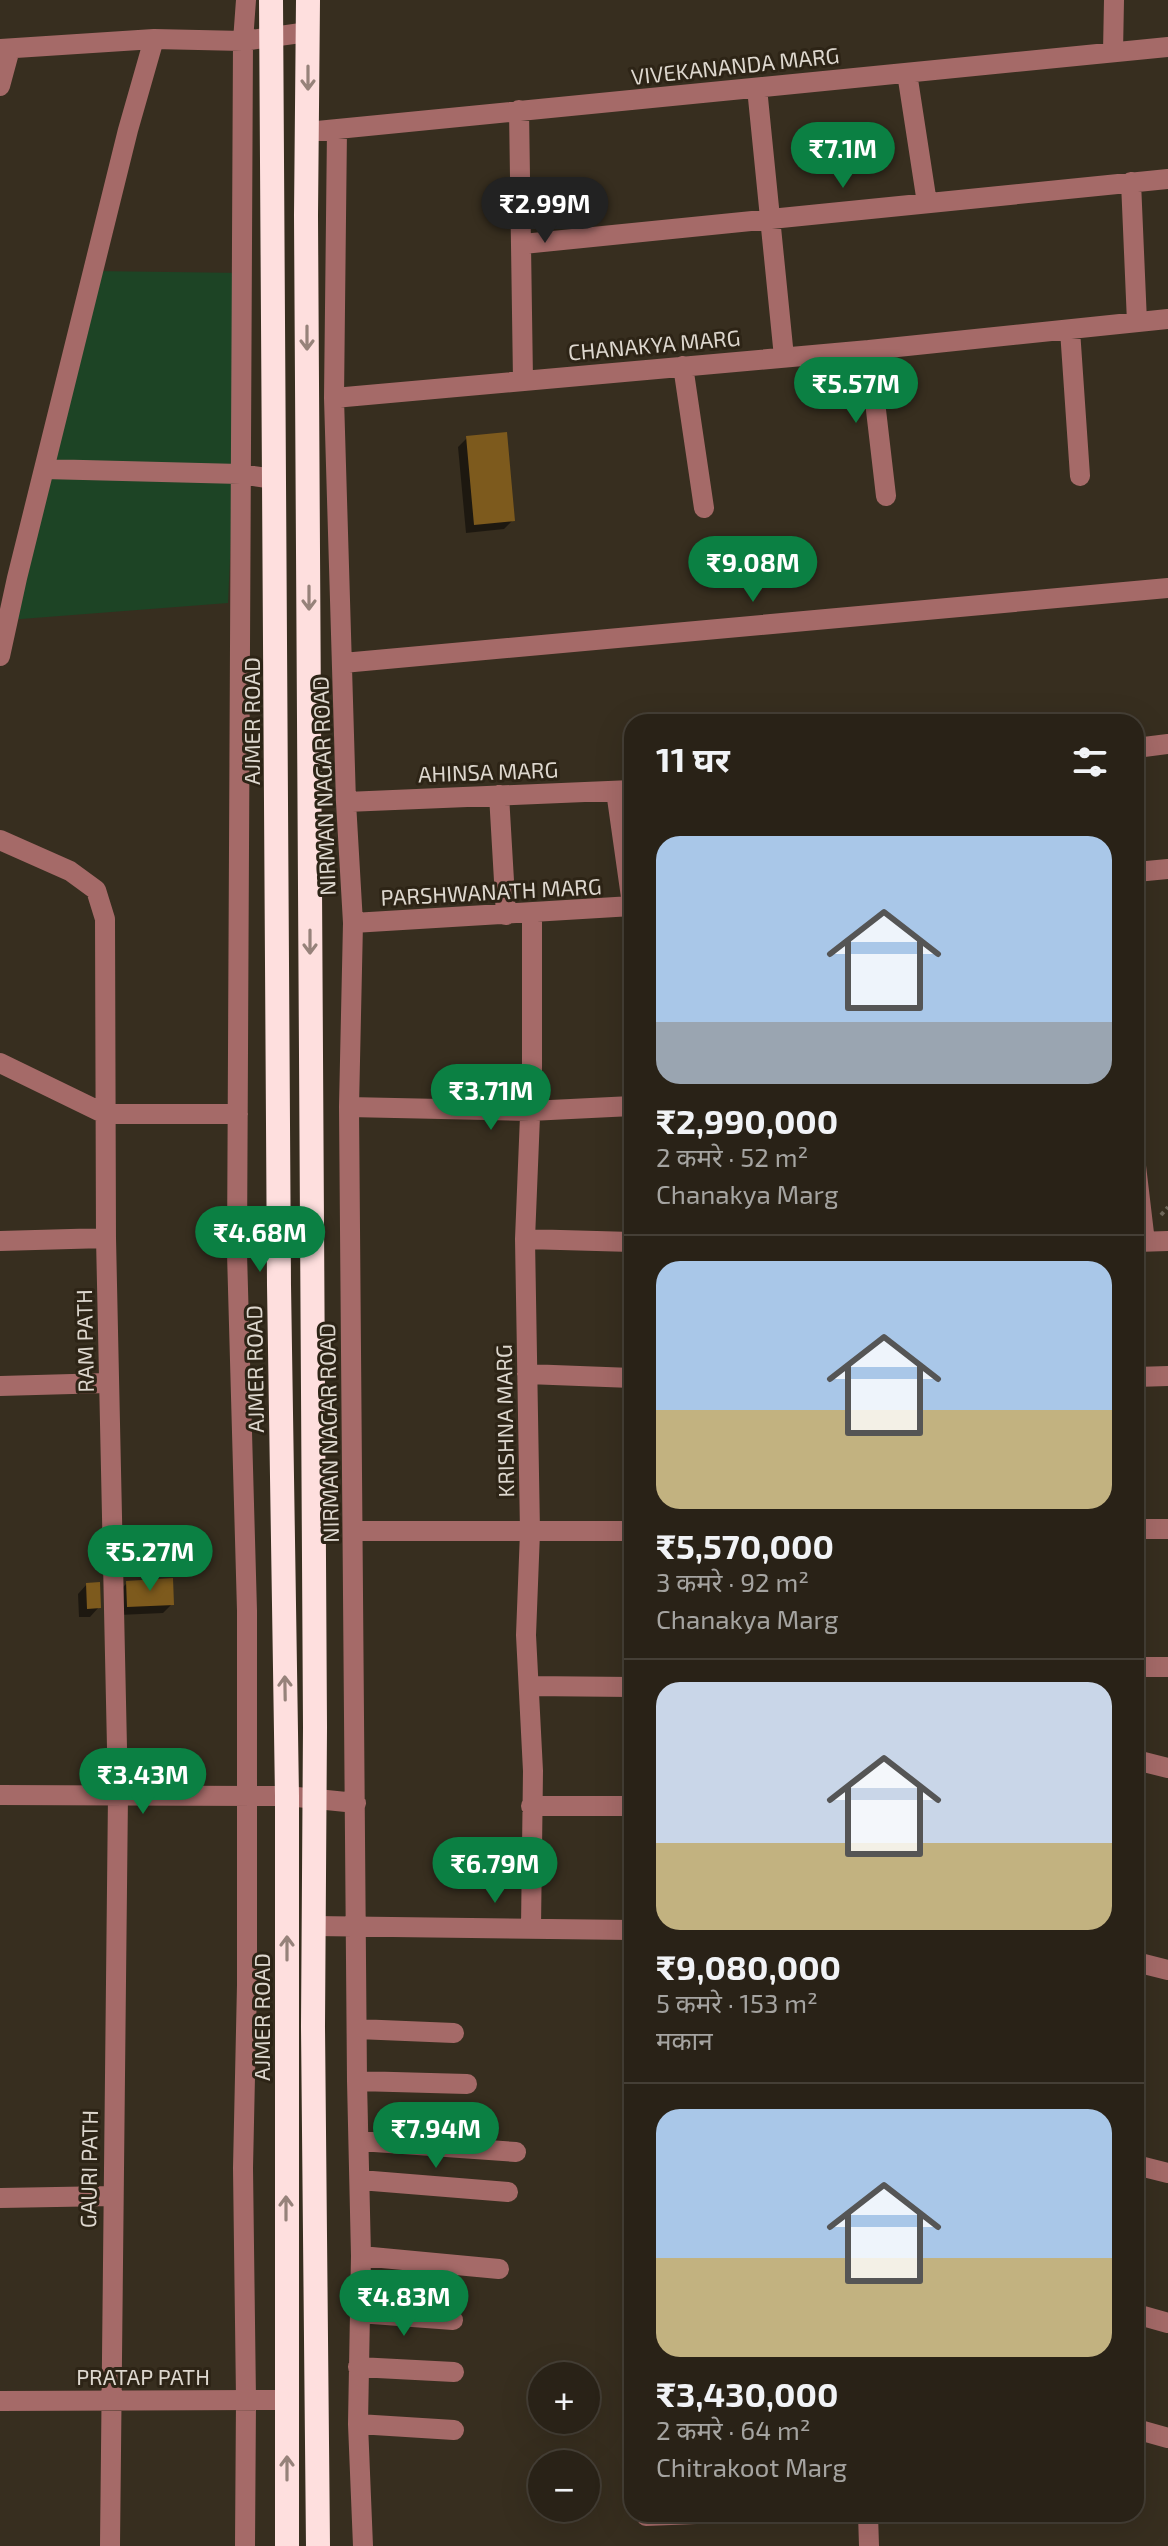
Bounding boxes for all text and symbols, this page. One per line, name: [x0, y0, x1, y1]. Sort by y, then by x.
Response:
street label: VIVEKANANDA MARG: [630, 41, 840, 89]
one-way arrow: [300, 64, 316, 91]
pin: ₹7.1M: [787, 122, 899, 190]
text: ₹7.1M: [809, 132, 877, 163]
pin: ₹2.99M: [480, 177, 610, 245]
text: ₹2.99M: [499, 187, 591, 218]
one-way arrow: [299, 324, 314, 351]
street label: CHANAKYA MARG: [567, 324, 741, 364]
pin: ₹5.57M: [791, 357, 921, 425]
text: ₹5.57M: [812, 367, 900, 398]
pin: ₹9.08M: [688, 536, 818, 604]
text: ₹9.08M: [706, 546, 800, 577]
one-way arrow: [301, 584, 316, 611]
street label: AJMER ROAD: [238, 657, 264, 785]
street label: NIRMAN NAGAR ROAD: [306, 676, 340, 896]
text: 11 घर: [656, 738, 730, 779]
icon: filters: [1068, 740, 1112, 784]
street label: AHINSA MARG: [417, 756, 559, 786]
street label: PARSHWANATH MARG: [380, 872, 602, 910]
icon: home: [812, 888, 956, 1032]
one-way arrow: [302, 928, 318, 955]
pin: ₹3.71M: [426, 1064, 556, 1132]
text: ₹3.71M: [449, 1074, 533, 1105]
text: ₹2,990,000: [656, 1100, 838, 1141]
text: 2 कमरे · 52 m²: [656, 1141, 808, 1172]
text: Chanakya Marg: [656, 1178, 838, 1209]
pin: ₹4.68M: [195, 1206, 325, 1274]
text: ₹4.68M: [213, 1216, 307, 1247]
street label: RAM PATH: [70, 1289, 98, 1393]
street label: AJMER ROAD: [240, 1305, 268, 1433]
icon: home: [812, 1313, 956, 1457]
street label: NIRMAN NAGAR ROAD: [313, 1323, 343, 1543]
street label: KRISHNA MARG: [490, 1344, 518, 1498]
pin: ₹5.27M: [85, 1525, 215, 1593]
text: ₹5,570,000: [656, 1525, 834, 1566]
text: ₹5.27M: [106, 1535, 194, 1566]
text: 3 कमरे · 92 m²: [656, 1566, 809, 1597]
text: Chanakya Marg: [656, 1603, 838, 1634]
one-way arrow: [277, 1675, 293, 1702]
icon: home: [812, 1734, 956, 1878]
pin: ₹3.43M: [78, 1748, 208, 1816]
text: ₹3.43M: [97, 1758, 189, 1789]
pin: ₹6.79M: [430, 1837, 560, 1905]
text: ₹6.79M: [450, 1847, 540, 1878]
one-way arrow: [279, 1935, 295, 1962]
text: ₹9,080,000: [656, 1946, 841, 1987]
street label: AJMER ROAD: [248, 1953, 274, 2081]
text: 5 कमरे · 153 m²: [656, 1987, 818, 2018]
text: मकान: [656, 2024, 713, 2055]
pin: ₹7.94M: [371, 2102, 501, 2170]
street label: GAURI PATH: [74, 2110, 102, 2228]
text: ₹7.94M: [391, 2112, 481, 2143]
icon: home: [812, 2161, 956, 2305]
one-way arrow: [278, 2195, 294, 2222]
pin: ₹4.83M: [339, 2270, 469, 2338]
text: ₹4.83M: [357, 2280, 451, 2311]
map controls: [528, 2362, 600, 2522]
button: +: [528, 2362, 600, 2434]
street label: PRATAP PATH: [76, 2363, 210, 2389]
text: ₹3,430,000: [656, 2373, 838, 2414]
text: 2 कमरे · 64 m²: [656, 2414, 811, 2445]
button: −: [528, 2450, 600, 2522]
text: Chitrakoot Marg: [656, 2451, 847, 2482]
one-way arrow: [279, 2455, 295, 2482]

